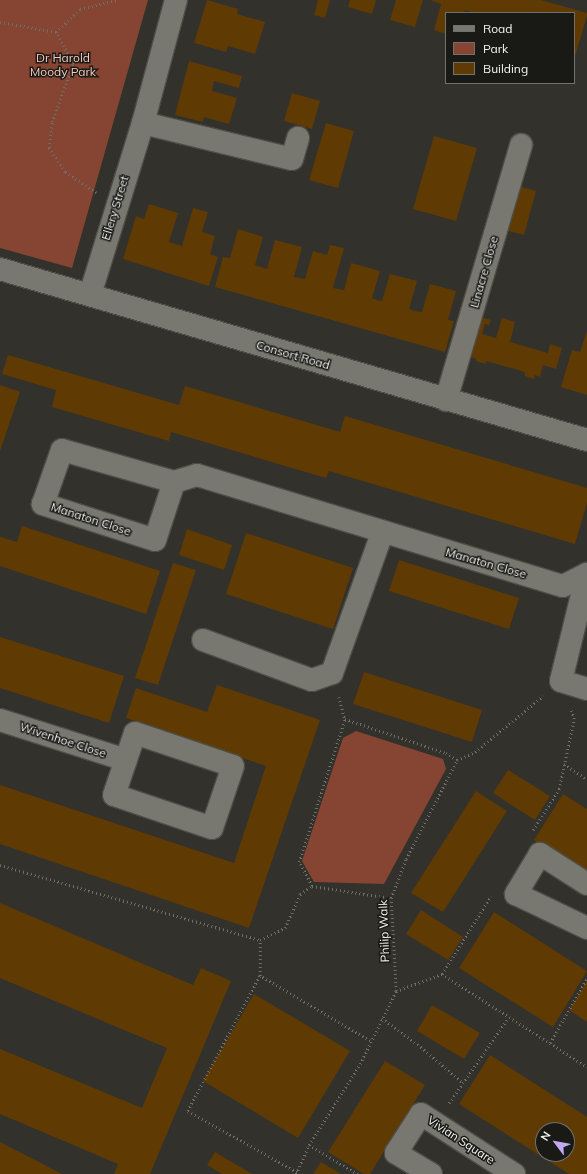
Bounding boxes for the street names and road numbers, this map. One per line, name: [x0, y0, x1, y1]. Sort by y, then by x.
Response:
street label: Ellery Street: [98, 174, 132, 242]
street label: Linacre Close: [467, 234, 501, 310]
street label: Consort Road: [255, 338, 331, 372]
street label: Manaton Close: [49, 499, 133, 539]
street label: Manaton Close: [444, 545, 528, 581]
street label: Wivenhoe Close: [18, 719, 108, 761]
street label: Philip Walk: [376, 899, 392, 963]
street label: Vivian Square: [425, 1113, 497, 1167]

